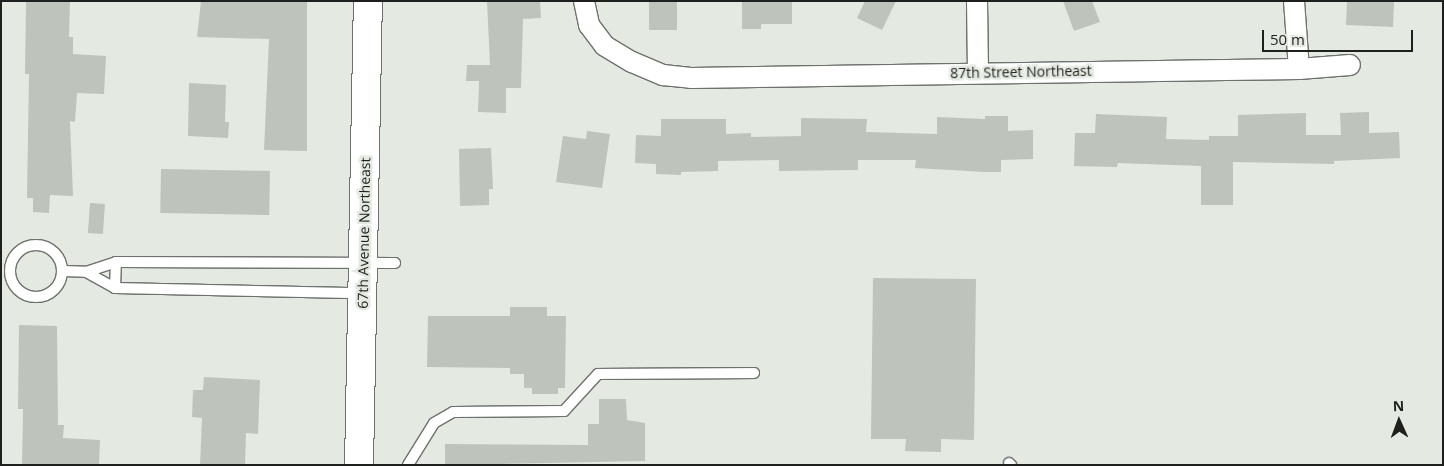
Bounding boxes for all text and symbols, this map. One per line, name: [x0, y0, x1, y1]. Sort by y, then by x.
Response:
scale bar: [1264, 20, 1415, 52]
text: 50 m: [1270, 29, 1305, 49]
street label: 87th Street Northeast: [950, 62, 1092, 82]
street label: 67th Avenue Northeast: [354, 157, 374, 309]
north arrow: [1374, 396, 1424, 446]
text: N: [1392, 396, 1404, 415]

